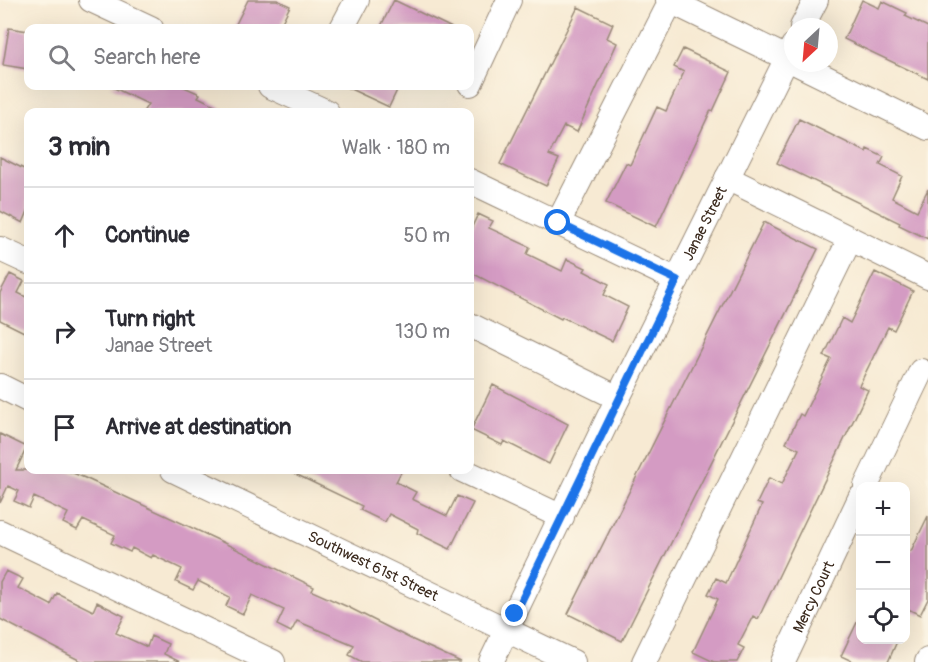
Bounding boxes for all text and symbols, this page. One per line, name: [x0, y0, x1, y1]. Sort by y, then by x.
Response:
north arrow: [784, 18, 838, 72]
search box: [24, 24, 474, 90]
icon: search: [45, 41, 78, 74]
text: Search here: [93, 43, 200, 71]
text: 3 min: [48, 131, 110, 163]
text: Walk · 180 m: [342, 135, 450, 160]
street label: Janae Street: [679, 182, 732, 264]
route start: [544, 209, 570, 235]
icon: ahead: [48, 219, 81, 252]
text: Continue: [105, 221, 189, 249]
text: 50 m: [403, 223, 450, 248]
text: Turn right: [105, 305, 195, 333]
icon: right: [48, 315, 81, 348]
text: 130 m: [395, 319, 450, 344]
text: Janae Street: [105, 333, 212, 358]
icon: arrive: [48, 411, 81, 444]
text: Arrive at destination: [105, 413, 291, 441]
map controls: [856, 482, 910, 644]
button: +: [856, 482, 910, 536]
street label: Southwest 61st Street: [305, 527, 442, 606]
button: −: [856, 536, 910, 590]
street label: Mercy Court: [789, 557, 839, 636]
button: locate: [856, 590, 910, 644]
route end: [501, 600, 527, 626]

